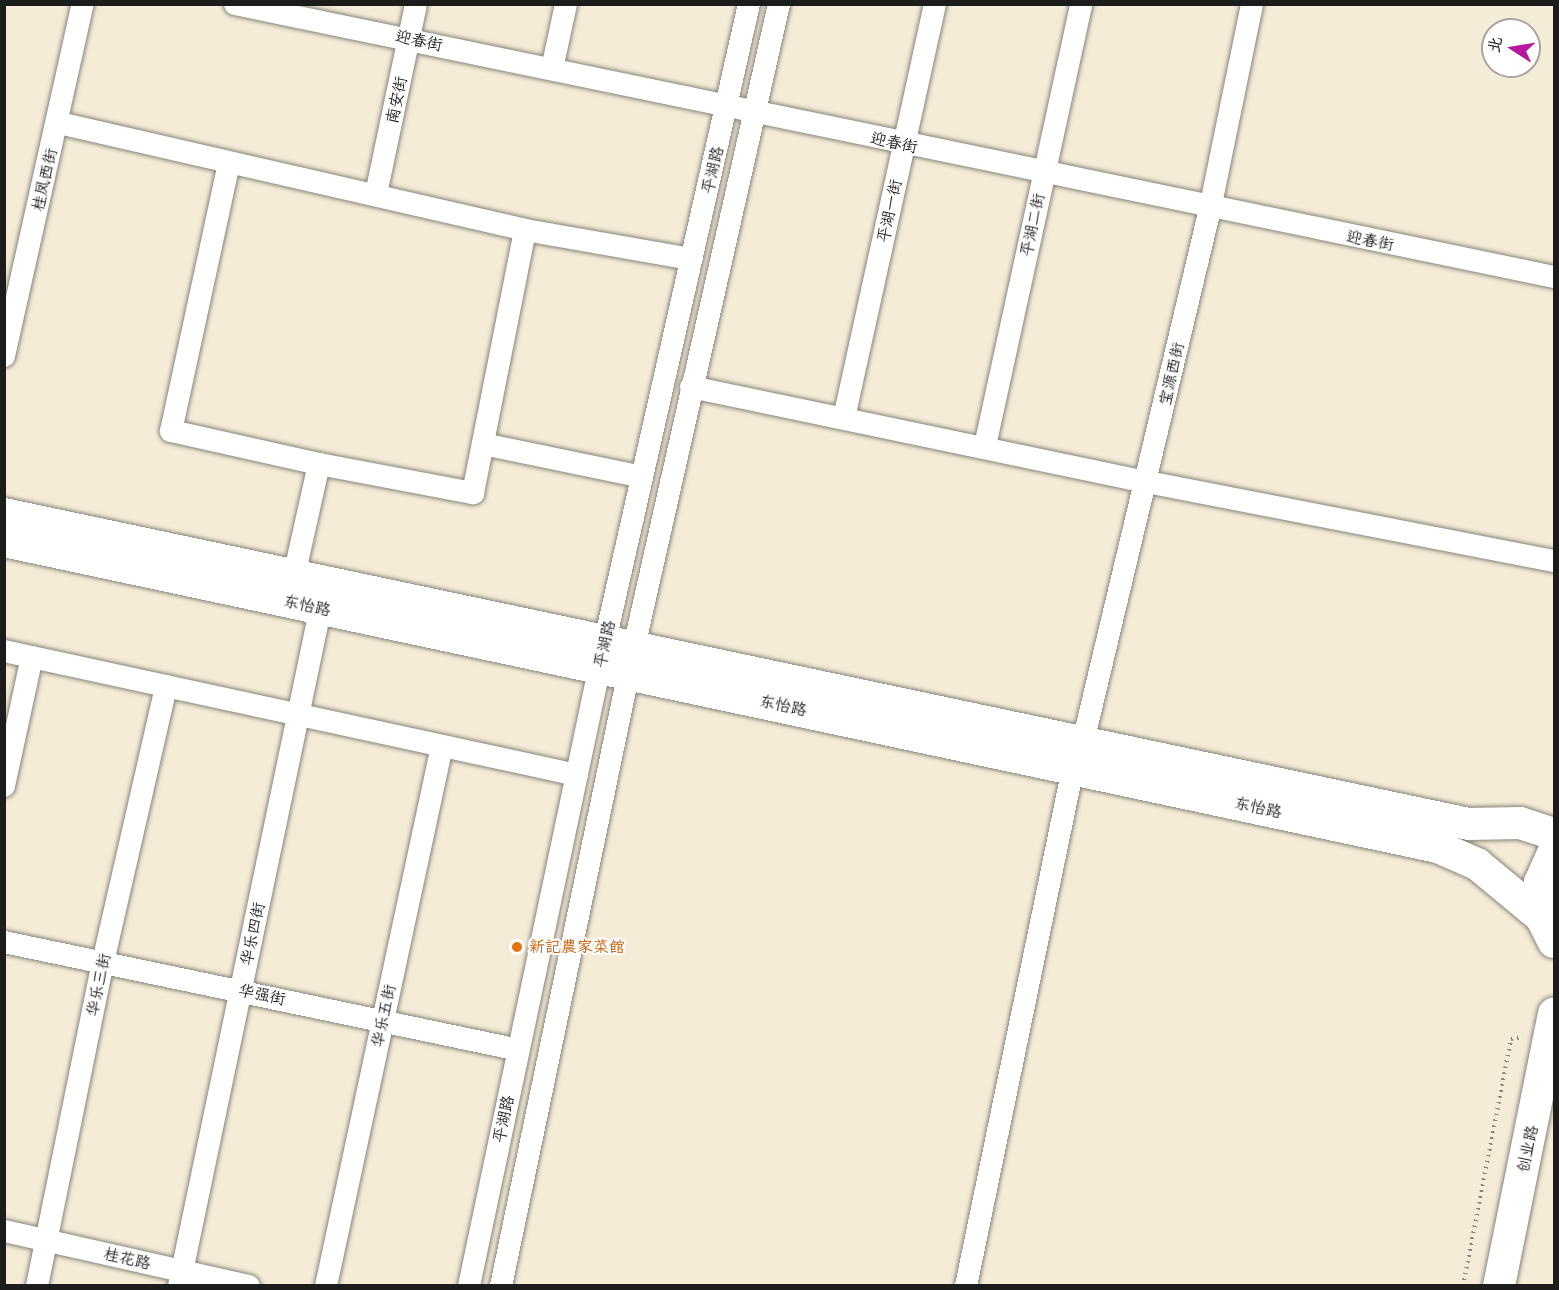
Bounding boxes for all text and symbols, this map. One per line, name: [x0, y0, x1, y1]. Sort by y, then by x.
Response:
north arrow: [1481, 18, 1541, 78]
street label: 迎春街: [394, 27, 444, 55]
text: 北: [1484, 35, 1507, 55]
street label: 南安街: [383, 75, 411, 125]
street label: 迎春街: [869, 129, 919, 157]
street label: 平湖路: [698, 144, 728, 196]
street label: 桂凤西街: [28, 147, 62, 213]
street label: 平湖一街: [874, 178, 906, 244]
street label: 平湖二街: [1017, 192, 1049, 258]
street label: 迎春街: [1345, 227, 1395, 255]
street label: 宝源西街: [1155, 341, 1189, 407]
street label: 东怡路: [282, 592, 332, 620]
street label: 平湖路: [591, 619, 619, 669]
street label: 东怡路: [758, 692, 808, 720]
street label: 东怡路: [1233, 794, 1283, 822]
street label: 华乐四街: [237, 901, 269, 967]
place label: 新記農家菜館: [529, 937, 625, 957]
marker: 新記農家菜館: [510, 940, 524, 954]
street label: 华乐三街: [83, 952, 115, 1018]
street label: 华强街: [237, 981, 287, 1009]
street label: 华乐五街: [368, 983, 400, 1049]
street label: 平湖路: [490, 1094, 518, 1144]
street label: 创业路: [1514, 1124, 1542, 1174]
street label: 桂花路: [101, 1244, 153, 1274]

